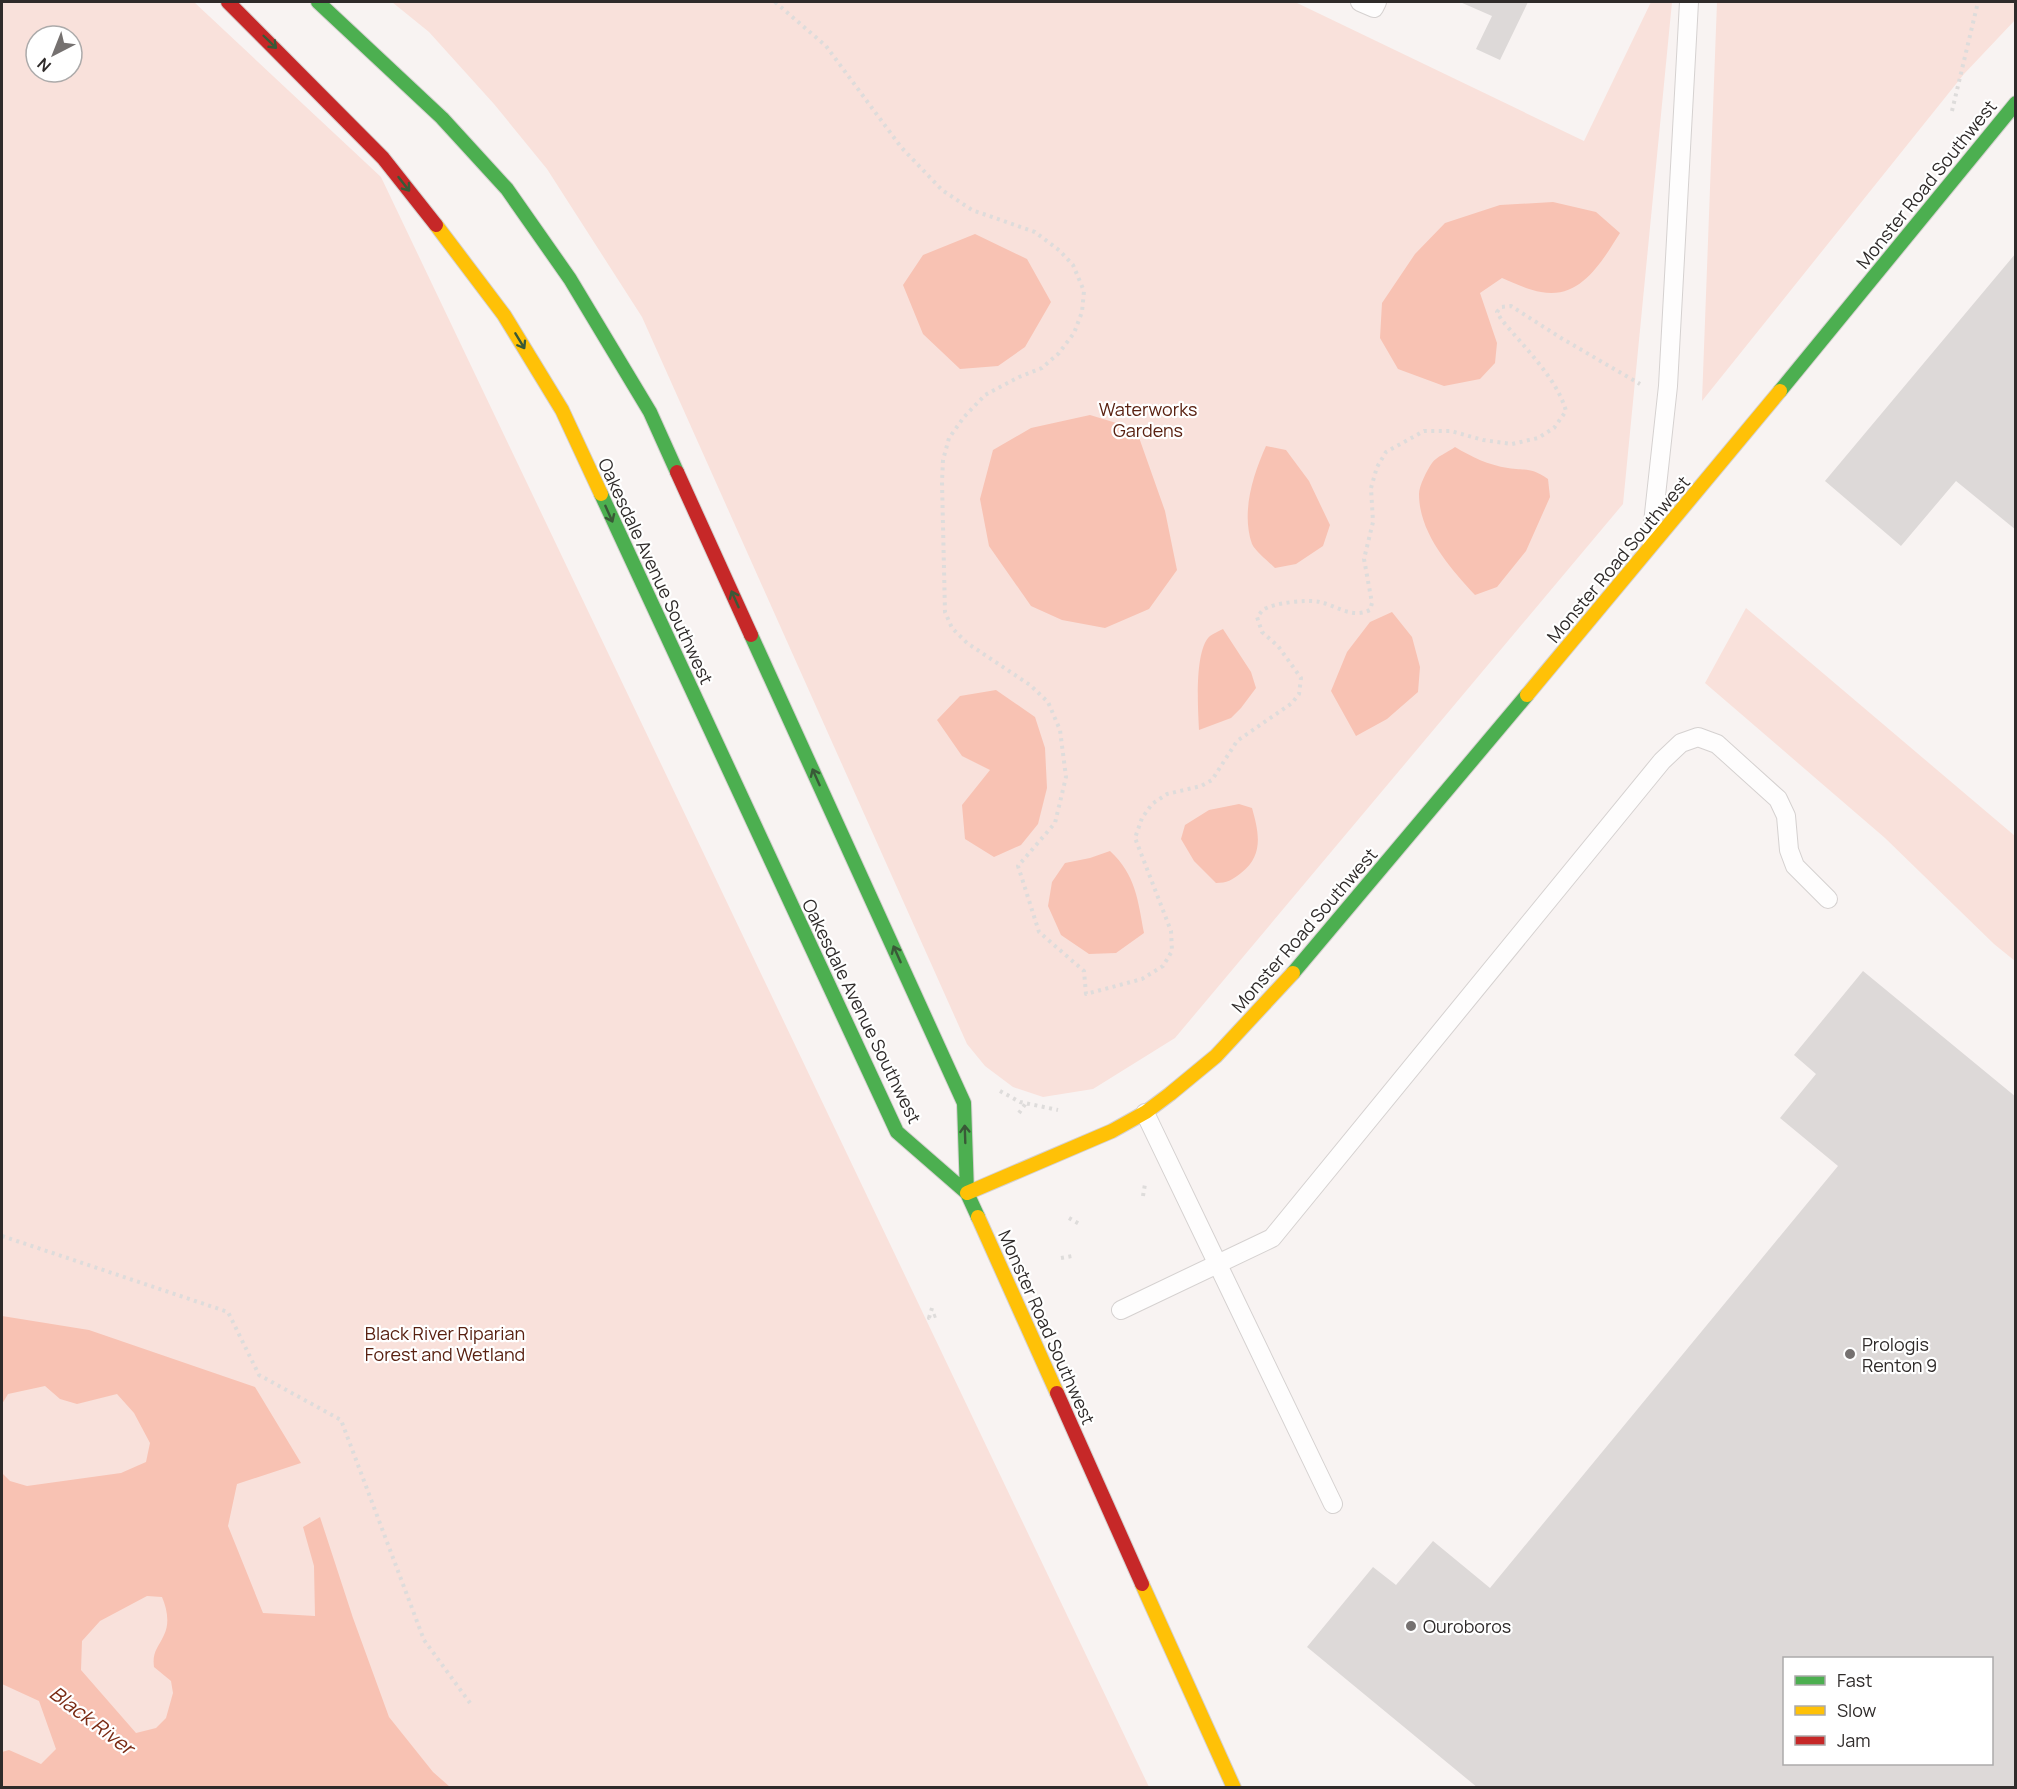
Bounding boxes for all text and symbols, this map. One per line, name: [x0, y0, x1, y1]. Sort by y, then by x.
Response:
north arrow: [24, 24, 84, 84]
one-way arrow: [262, 35, 277, 50]
text: N: [32, 53, 56, 77]
street label: Monster Road Southwest: [1850, 95, 2002, 273]
one-way arrow: [397, 175, 410, 191]
one-way arrow: [513, 332, 526, 349]
park label: Waterworks Gardens: [1099, 397, 1197, 442]
street label: Oakesdale Avenue Southwest: [593, 454, 719, 688]
street label: Monster Road Southwest: [1541, 471, 1695, 647]
one-way arrow: [603, 504, 615, 522]
one-way arrow: [729, 590, 740, 608]
one-way arrow: [810, 768, 821, 786]
street label: Monster Road Southwest: [1226, 843, 1382, 1017]
street label: Oakesdale Avenue Southwest: [797, 895, 927, 1127]
one-way arrow: [890, 946, 902, 964]
one-way arrow: [959, 1125, 971, 1145]
street label: Monster Road Southwest: [993, 1226, 1101, 1428]
park label: Black River Riparian Forest and Wetland: [365, 1321, 525, 1366]
place label: Prologis Renton 9: [1862, 1332, 1937, 1377]
marker: Prologis Renton 9: [1843, 1347, 1857, 1361]
place label: Ouroboros: [1423, 1614, 1511, 1638]
marker: Ouroboros: [1404, 1619, 1418, 1633]
legend: [1783, 1657, 1993, 1765]
text: Fast: [1837, 1668, 1872, 1692]
water label: Black River: [44, 1679, 142, 1762]
text: Slow: [1837, 1698, 1877, 1722]
text: Jam: [1837, 1728, 1871, 1752]

